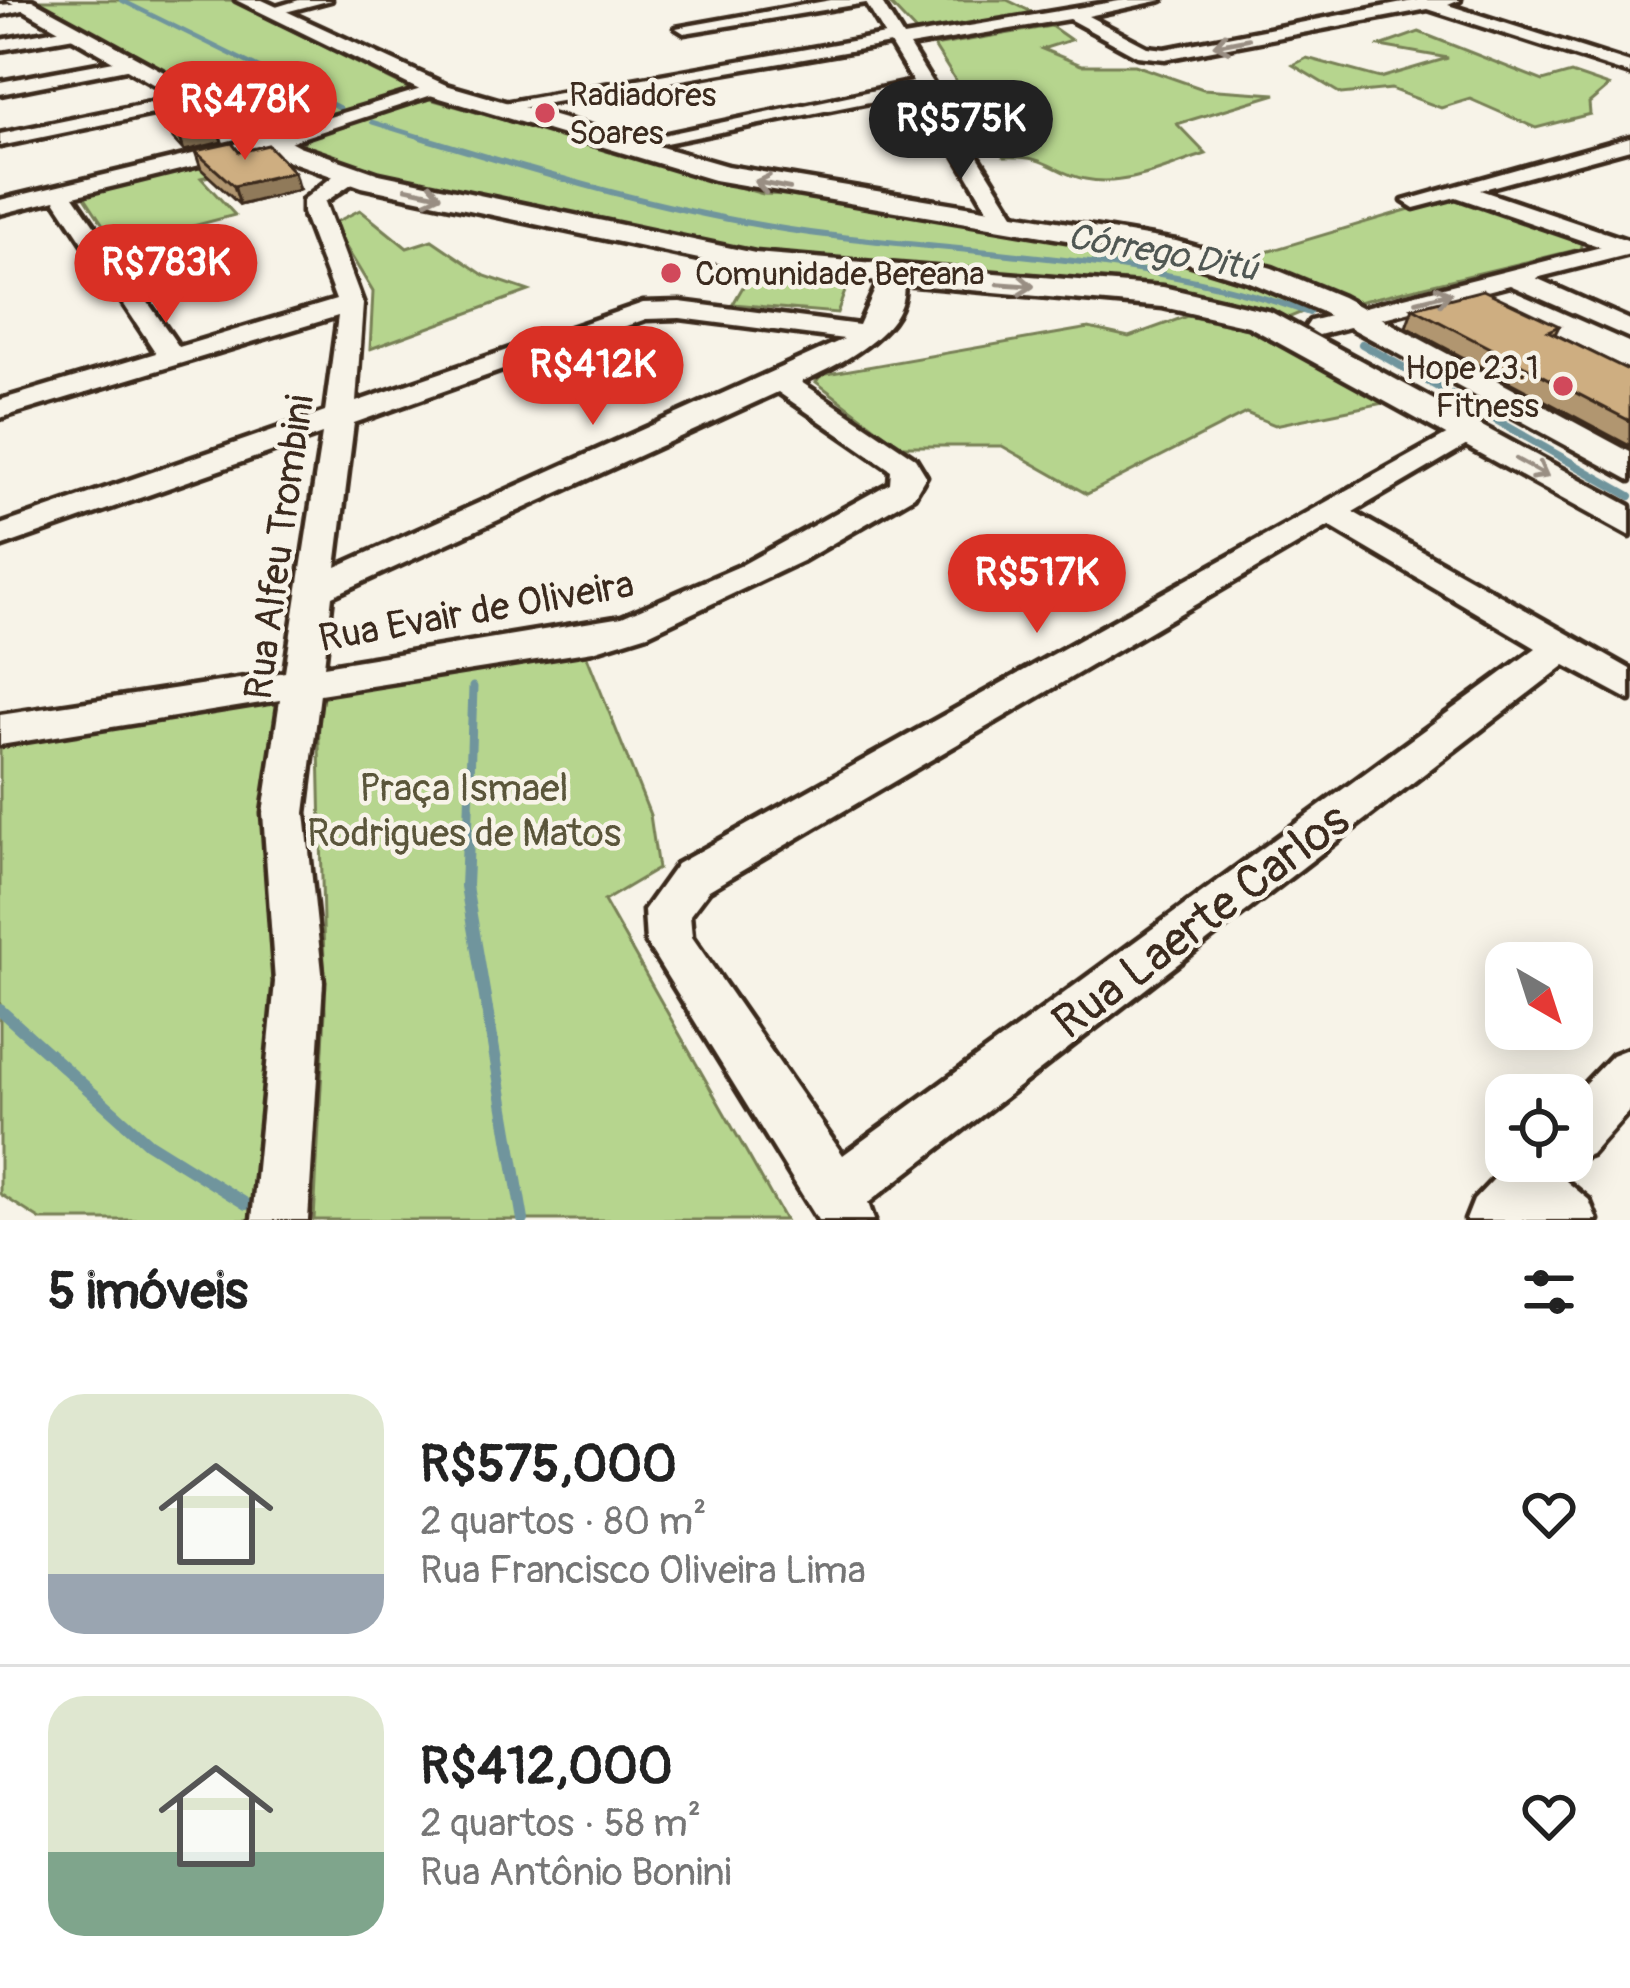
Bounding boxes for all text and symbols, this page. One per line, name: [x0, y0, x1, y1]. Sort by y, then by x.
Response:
one-way arrow: [1213, 32, 1252, 54]
pin: R$478K: [147, 61, 343, 163]
text: R$478K: [180, 75, 310, 124]
place label: Radiadores Soares: [569, 75, 716, 154]
pin: R$575K: [863, 80, 1059, 182]
text: R$575K: [896, 94, 1026, 143]
marker: Radiadores Soares: [532, 100, 558, 126]
one-way arrow: [753, 173, 792, 195]
one-way arrow: [404, 181, 442, 204]
water label: Córrego Ditú: [1064, 214, 1263, 292]
pin: R$783K: [68, 224, 264, 326]
text: R$783K: [101, 238, 231, 287]
place label: Comunidade Bereana: [695, 254, 985, 295]
marker: Comunidade Bereana: [658, 260, 684, 286]
one-way arrow: [995, 274, 1034, 297]
one-way arrow: [1414, 285, 1452, 307]
pin: R$412K: [495, 326, 691, 428]
text: R$412K: [530, 340, 656, 389]
place label: Hope 23.1 Fitness: [1405, 348, 1539, 427]
marker: Hope 23.1 Fitness: [1550, 373, 1576, 399]
street label: Rua Alfeu Trombini: [234, 392, 325, 703]
one-way arrow: [1514, 457, 1549, 481]
pin: R$517K: [939, 534, 1135, 636]
text: R$517K: [975, 548, 1099, 597]
street label: Rua Evair de Oliveira: [315, 560, 638, 663]
park label: Praça Ismael Rodrigues de Matos: [307, 764, 621, 858]
street label: Rua Laerte Carlos: [1041, 791, 1361, 1053]
north arrow: [1485, 942, 1593, 1050]
map controls: [1485, 942, 1593, 1182]
button: locate: [1485, 1074, 1593, 1182]
icon: filters: [1516, 1259, 1582, 1325]
text: 5 imóveis: [48, 1260, 248, 1324]
text: R$575,000: [420, 1433, 677, 1497]
icon: home: [144, 1442, 288, 1586]
icon: heart: [1516, 1481, 1582, 1547]
text: 2 quartos · 80 m²: [420, 1497, 707, 1546]
text: Rua Francisco Oliveira Lima: [420, 1546, 866, 1595]
text: R$412,000: [420, 1735, 673, 1799]
icon: home: [144, 1744, 288, 1888]
icon: heart: [1516, 1783, 1582, 1849]
text: 2 quartos · 58 m²: [420, 1799, 701, 1848]
text: Rua Antônio Bonini: [420, 1848, 732, 1897]

